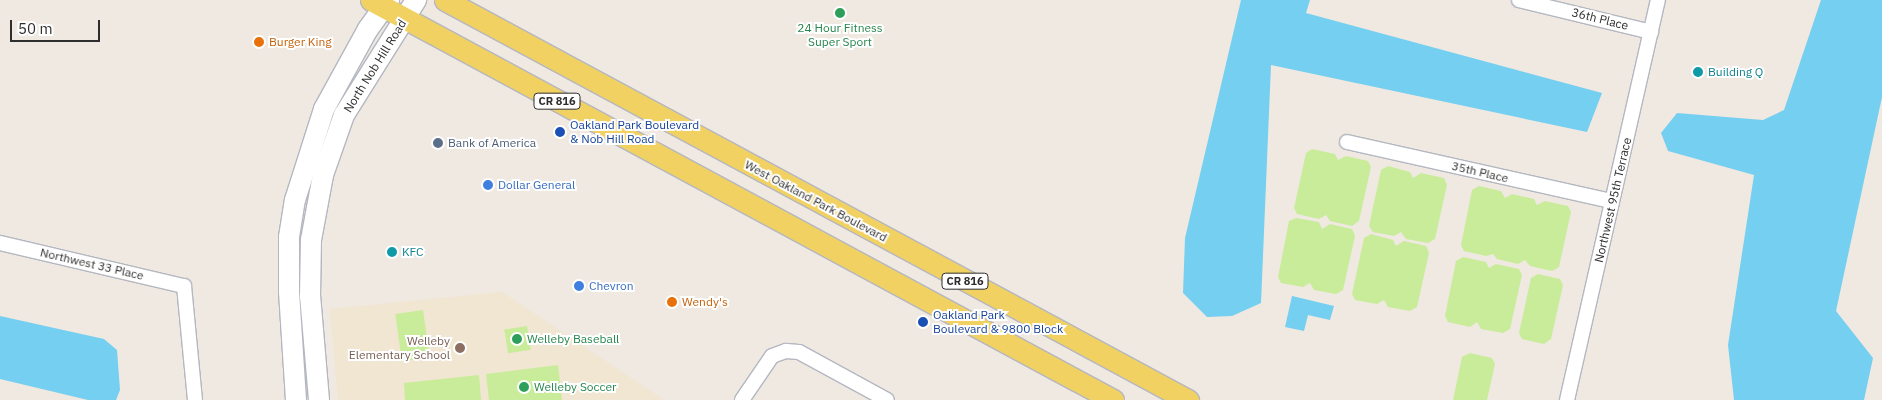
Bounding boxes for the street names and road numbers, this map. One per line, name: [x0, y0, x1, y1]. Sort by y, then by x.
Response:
street label: 36th Place: [1570, 5, 1630, 33]
street label: North Nob Hill Road: [341, 17, 409, 115]
road number: CR 816: [533, 92, 581, 110]
street label: Northwest 95th Terrace: [1592, 136, 1634, 264]
street label: West Oakland Park Boulevard: [742, 157, 890, 245]
street label: 35th Place: [1450, 158, 1510, 186]
street label: Northwest 33 Place: [39, 245, 145, 283]
road number: CR 816: [941, 272, 989, 290]

